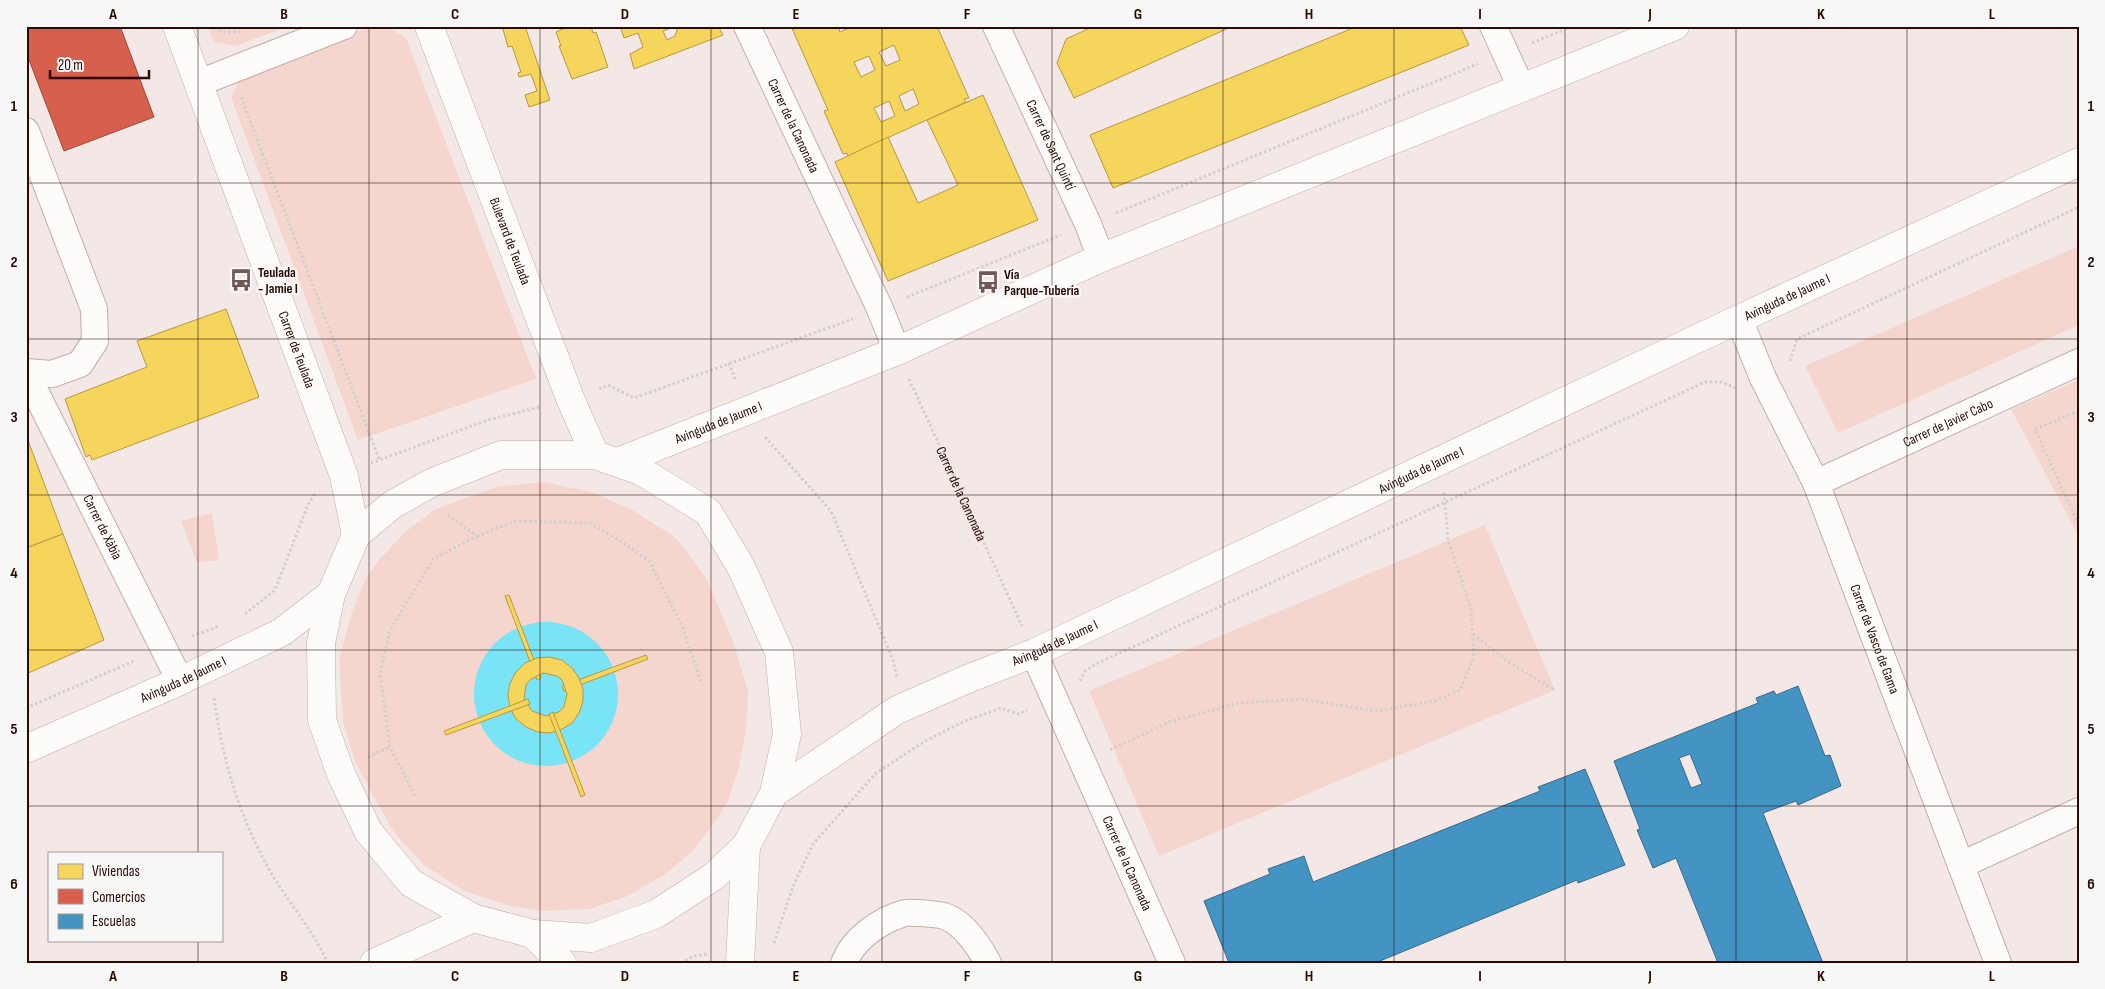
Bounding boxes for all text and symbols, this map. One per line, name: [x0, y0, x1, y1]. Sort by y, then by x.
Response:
text: A: [108, 5, 117, 24]
text: B: [280, 5, 288, 24]
text: C: [451, 5, 459, 24]
text: D: [621, 5, 629, 24]
text: E: [793, 5, 800, 24]
text: F: [964, 5, 971, 24]
text: G: [1134, 5, 1142, 24]
text: H: [1305, 5, 1313, 24]
text: I: [1478, 5, 1482, 24]
text: J: [1647, 5, 1652, 24]
text: K: [1817, 5, 1825, 24]
text: L: [1989, 5, 1996, 24]
scale bar: [50, 48, 149, 80]
text: 20 m: [58, 56, 83, 75]
street label: Carrer de la Canonada: [764, 76, 823, 176]
text: 1: [11, 97, 18, 116]
street label: Carrer de Sant Quintí: [1022, 97, 1079, 193]
text: 1: [2088, 97, 2095, 116]
street label: Bulevard de Teulada: [486, 195, 534, 287]
text: 2: [10, 253, 18, 272]
text: 2: [2087, 253, 2095, 272]
place label: Teulada - Jamie I: [258, 264, 298, 297]
place label: Vía Parque-Tubería: [1004, 266, 1080, 299]
bus stop icon: Teulada - Jamie I: [228, 267, 254, 293]
bus stop icon: Vía Parque-Tubería: [975, 269, 1001, 295]
street label: Avinguda de Jaume I: [1741, 270, 1833, 325]
street label: Carrer de Teulada: [275, 309, 319, 391]
street label: Carrer de Javier Cabo: [1900, 395, 1996, 451]
street label: Avinguda de Jaume I: [672, 398, 765, 448]
text: 3: [10, 408, 18, 427]
text: 3: [2087, 408, 2095, 427]
street label: Avinguda de Jaume I: [1375, 443, 1467, 498]
street label: Carrer de la Canonada: [932, 444, 990, 544]
street label: Carrer de Xàbia: [79, 492, 126, 562]
text: 4: [10, 564, 18, 583]
text: 4: [2087, 564, 2095, 583]
street label: Carrer de Vasco de Gama: [1846, 582, 1903, 696]
street label: Avinguda de Jaume I: [1009, 616, 1101, 670]
street label: Avinguda de Jaume I: [137, 652, 229, 707]
text: 5: [10, 720, 18, 739]
text: 5: [2087, 720, 2095, 739]
street label: Carrer de la Canonada: [1099, 813, 1156, 913]
legend: [48, 852, 222, 942]
text: Viviendas: [92, 862, 140, 881]
text: 6: [10, 875, 18, 894]
text: 6: [2087, 875, 2095, 894]
text: Comercios: [92, 888, 146, 907]
text: Escuelas: [92, 912, 136, 931]
text: A: [108, 967, 117, 986]
text: B: [280, 967, 288, 986]
text: C: [451, 967, 459, 986]
text: D: [621, 967, 629, 986]
text: E: [793, 967, 800, 986]
text: F: [964, 967, 971, 986]
text: G: [1134, 967, 1142, 986]
text: H: [1305, 967, 1313, 986]
text: I: [1478, 967, 1482, 986]
text: J: [1647, 967, 1652, 986]
text: K: [1817, 967, 1825, 986]
text: L: [1989, 967, 1996, 986]

